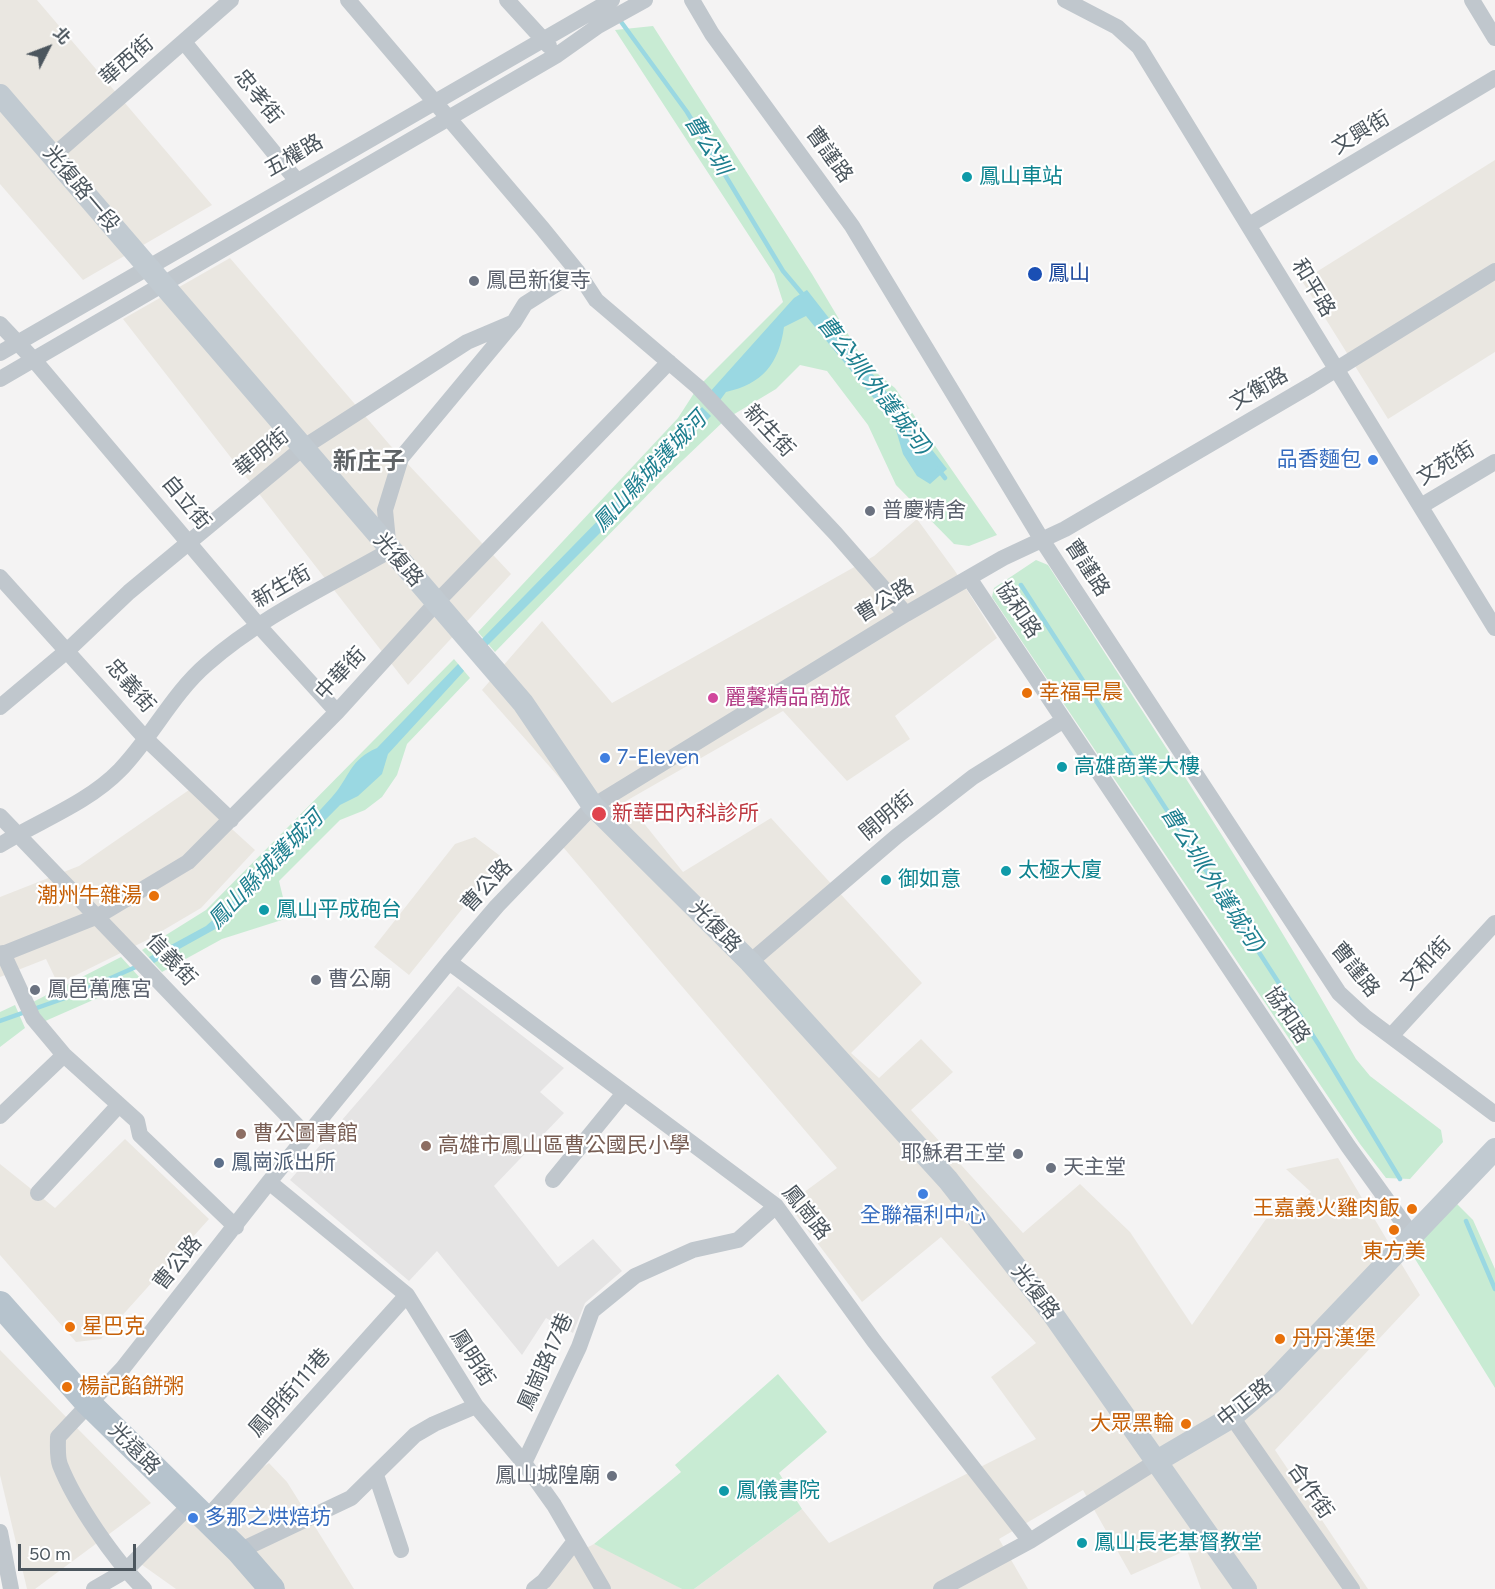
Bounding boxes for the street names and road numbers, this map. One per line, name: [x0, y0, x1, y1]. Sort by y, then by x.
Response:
street label: 華西街: [95, 31, 159, 91]
street label: 忠孝街: [228, 65, 288, 129]
street label: 文興街: [1328, 106, 1394, 160]
street label: 曹謹路: [800, 122, 858, 188]
street label: 五權路: [260, 129, 328, 183]
street label: 光復路一段: [38, 141, 124, 237]
street label: 和平路: [1286, 255, 1340, 321]
street label: 文衡路: [1225, 362, 1293, 416]
street label: 新生街: [738, 399, 800, 463]
street label: 華明街: [230, 423, 294, 483]
street label: 文苑街: [1413, 437, 1479, 491]
street label: 自立街: [156, 471, 216, 535]
street label: 光復路: [368, 528, 428, 592]
street label: 曹謹路: [1059, 535, 1115, 601]
street label: 新生街: [248, 560, 316, 614]
street label: 曹公路: [852, 574, 918, 628]
street label: 協和路: [990, 577, 1046, 643]
street label: 中華街: [310, 642, 372, 706]
street label: 忠義街: [100, 654, 160, 718]
street label: 開明街: [855, 786, 919, 846]
street label: 曹公路: [456, 854, 518, 918]
street label: 光復路: [684, 896, 746, 958]
street label: 信義街: [140, 928, 202, 992]
street label: 文和街: [1395, 932, 1457, 996]
street label: 曹謹路: [1325, 938, 1385, 1002]
street label: 協和路: [1259, 982, 1315, 1048]
street label: 鳳崗路: [776, 1181, 836, 1245]
street label: 曹公路: [148, 1231, 208, 1295]
street label: 光復路: [1006, 1259, 1064, 1325]
street label: 鳳崗路17巷: [513, 1309, 579, 1415]
street label: 鳳明街: [444, 1325, 500, 1391]
street label: 鳳明街111巷: [244, 1344, 336, 1442]
street label: 中正路: [1212, 1374, 1278, 1432]
street label: 光遠路: [103, 1418, 165, 1480]
street label: 合作街: [1282, 1458, 1338, 1524]

